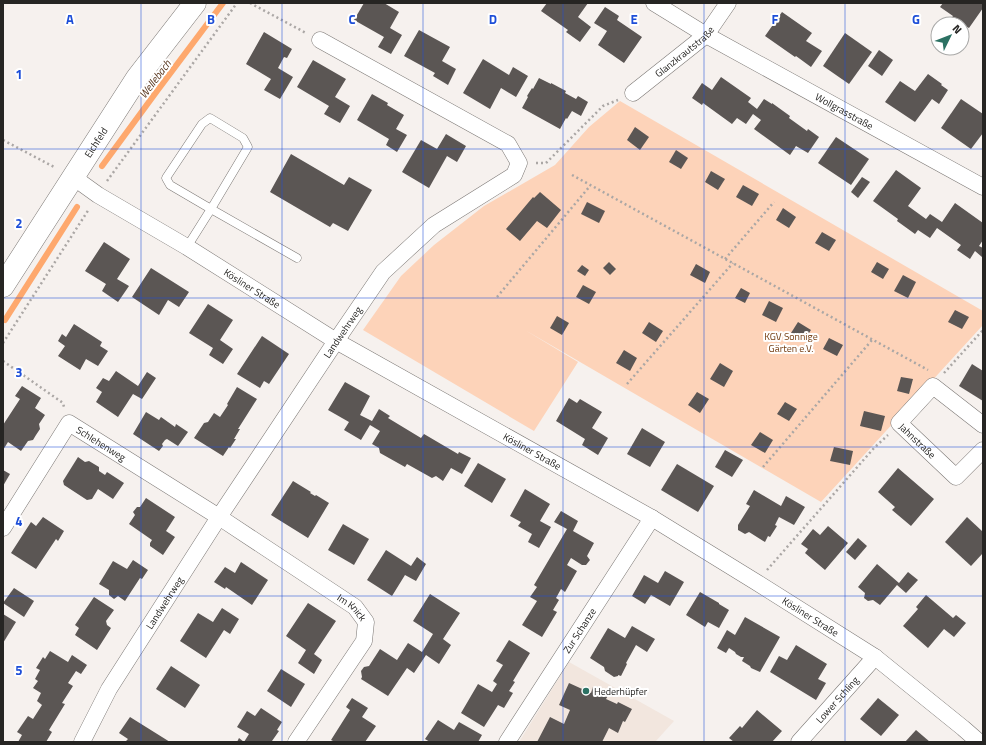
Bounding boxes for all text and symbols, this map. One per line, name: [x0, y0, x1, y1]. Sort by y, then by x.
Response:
text: A: [66, 9, 74, 29]
text: B: [207, 9, 215, 29]
text: C: [348, 9, 356, 29]
text: D: [489, 9, 497, 29]
text: E: [630, 9, 638, 29]
text: F: [772, 9, 779, 29]
text: G: [912, 9, 920, 29]
north arrow: [930, 16, 970, 56]
text: N: [949, 21, 966, 37]
street label: Glanzkrautstraße: [652, 23, 718, 81]
water label: Wellebach: [135, 56, 175, 102]
text: 1: [15, 64, 23, 84]
street label: Wollgrasstraße: [812, 89, 876, 133]
street label: Eichfeld: [81, 124, 111, 161]
text: 2: [15, 213, 23, 233]
street label: Kösliner Straße: [221, 265, 283, 312]
street label: Landwehrweg: [320, 303, 366, 361]
park label: KGV Sonnige Gärten e.V.: [764, 329, 818, 356]
text: 3: [15, 362, 23, 382]
street label: Jahnstraße: [895, 419, 939, 462]
street label: Schlehenweg: [73, 422, 129, 465]
street label: Kösliner Straße: [500, 429, 564, 474]
text: 4: [15, 511, 23, 531]
street label: Landwehrweg: [142, 574, 187, 632]
street label: Im Knick: [334, 590, 370, 624]
street label: Kösliner Straße: [779, 593, 842, 640]
street label: Zur Schanze: [559, 605, 600, 656]
text: 5: [15, 660, 23, 680]
street label: Lower Schling: [812, 673, 862, 727]
place label: Hederhüpfer: [594, 684, 648, 699]
marker: Hederhüpfer: [581, 686, 591, 696]

